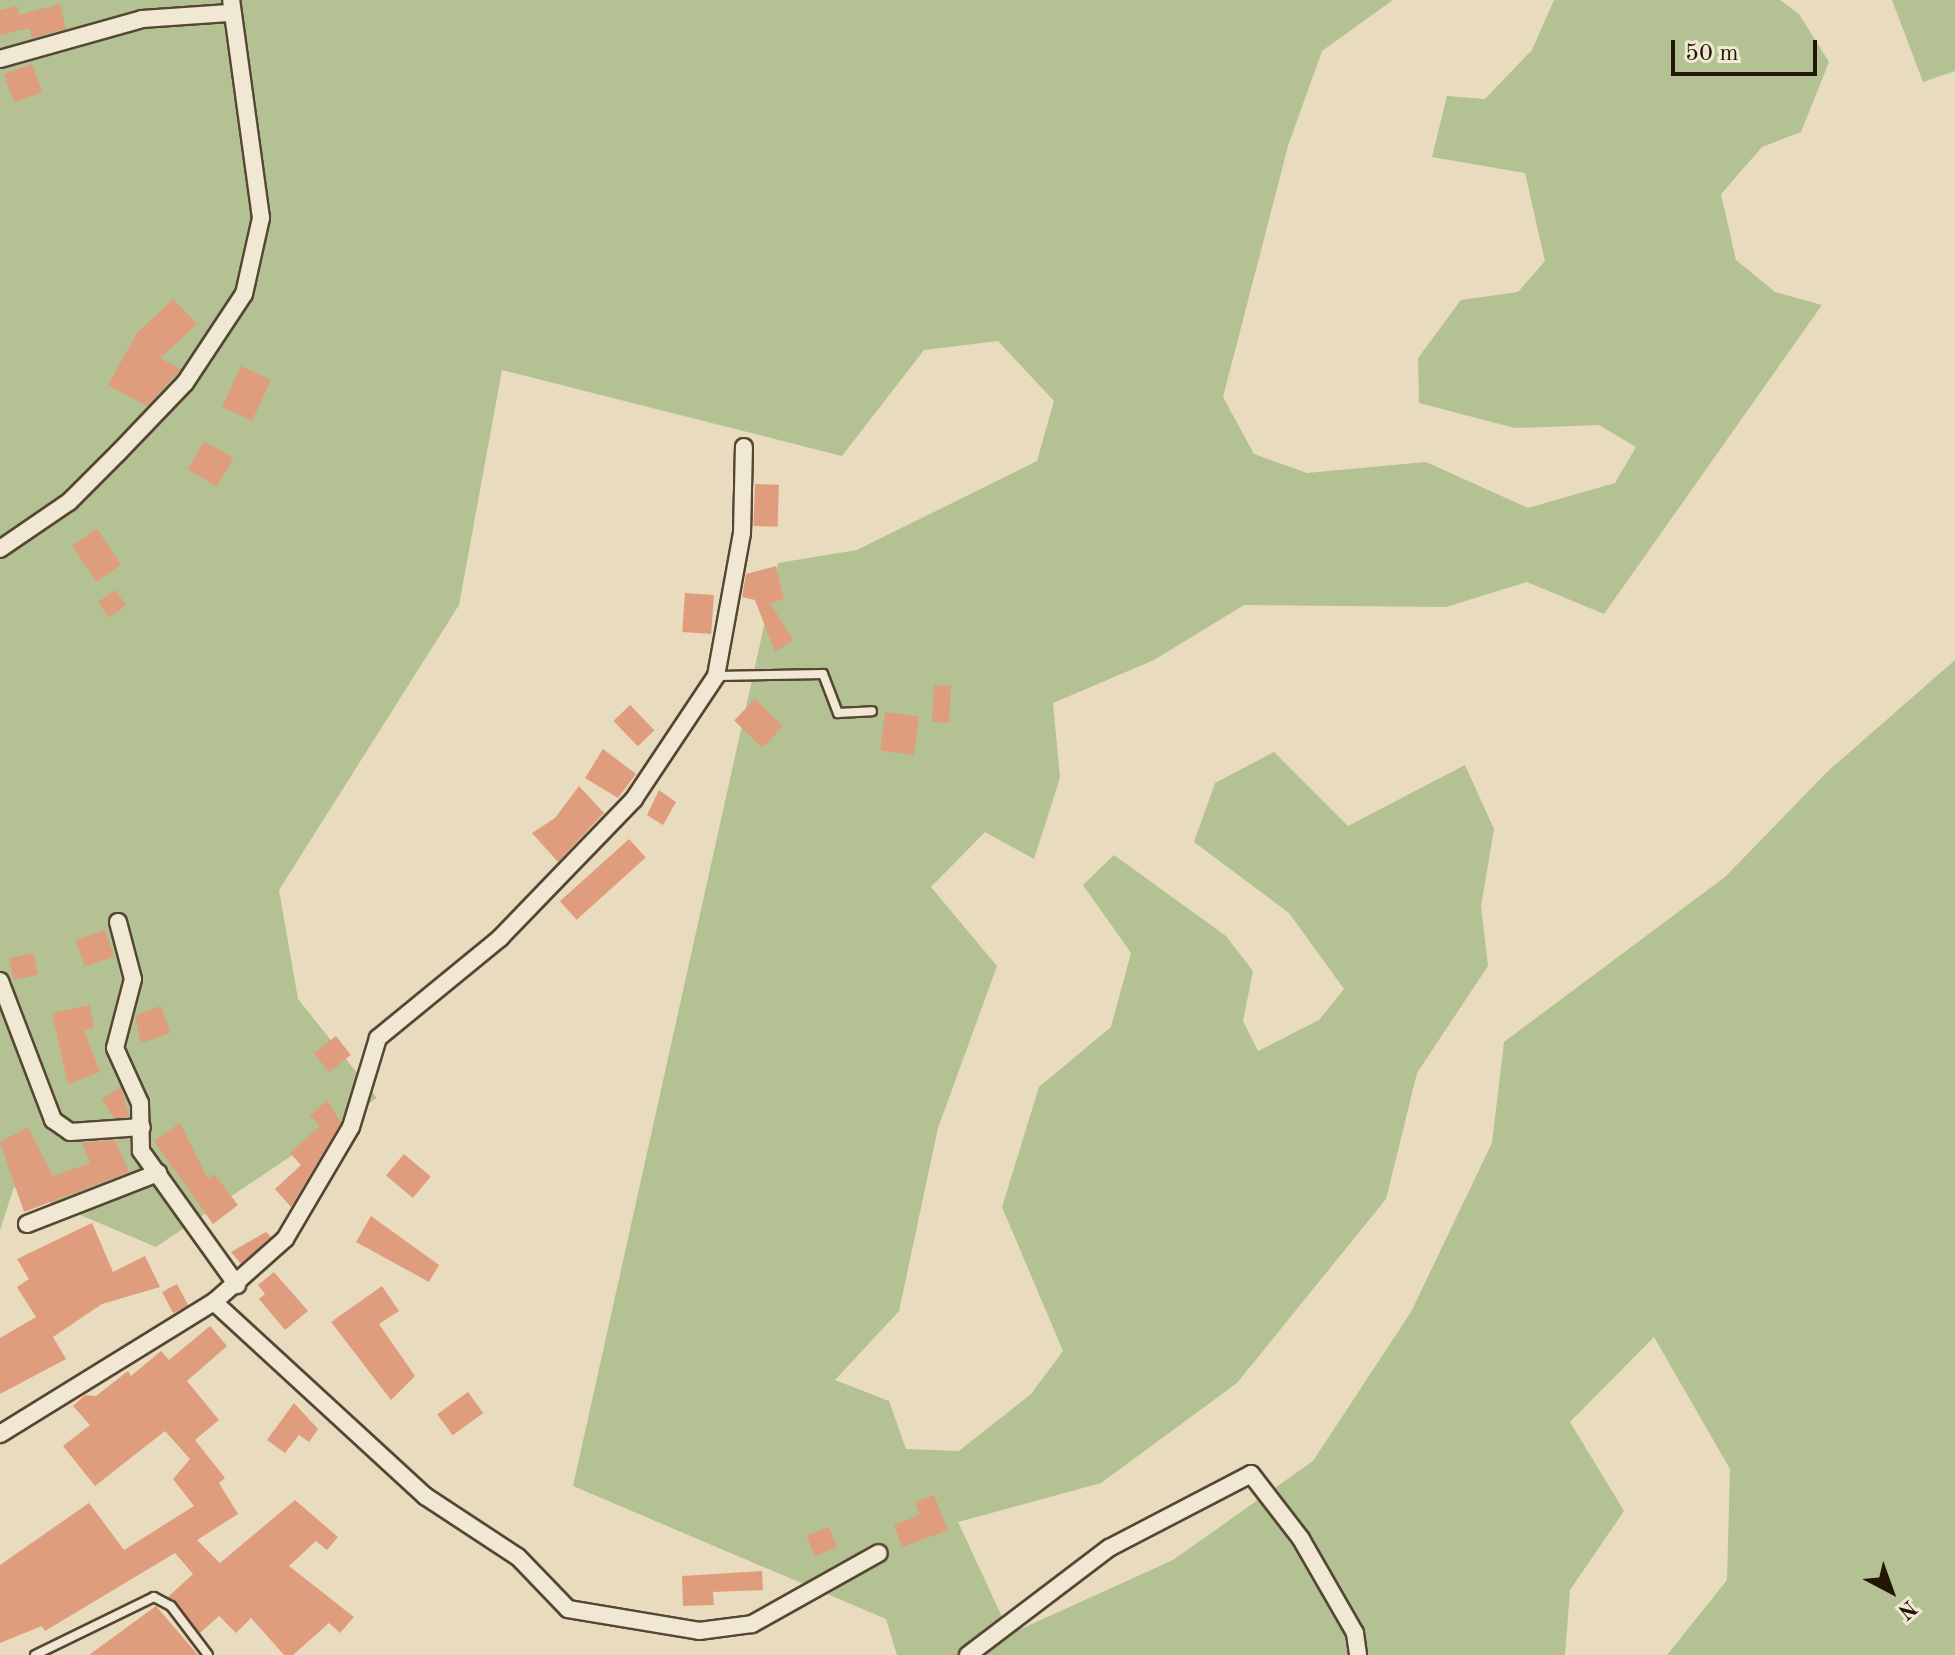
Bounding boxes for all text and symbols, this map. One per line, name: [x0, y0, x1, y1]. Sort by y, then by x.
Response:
scale bar: [1675, 24, 1821, 74]
text: 50 m: [1685, 42, 1739, 66]
north arrow: [1851, 1551, 1931, 1631]
text: N: [1893, 1595, 1920, 1623]

